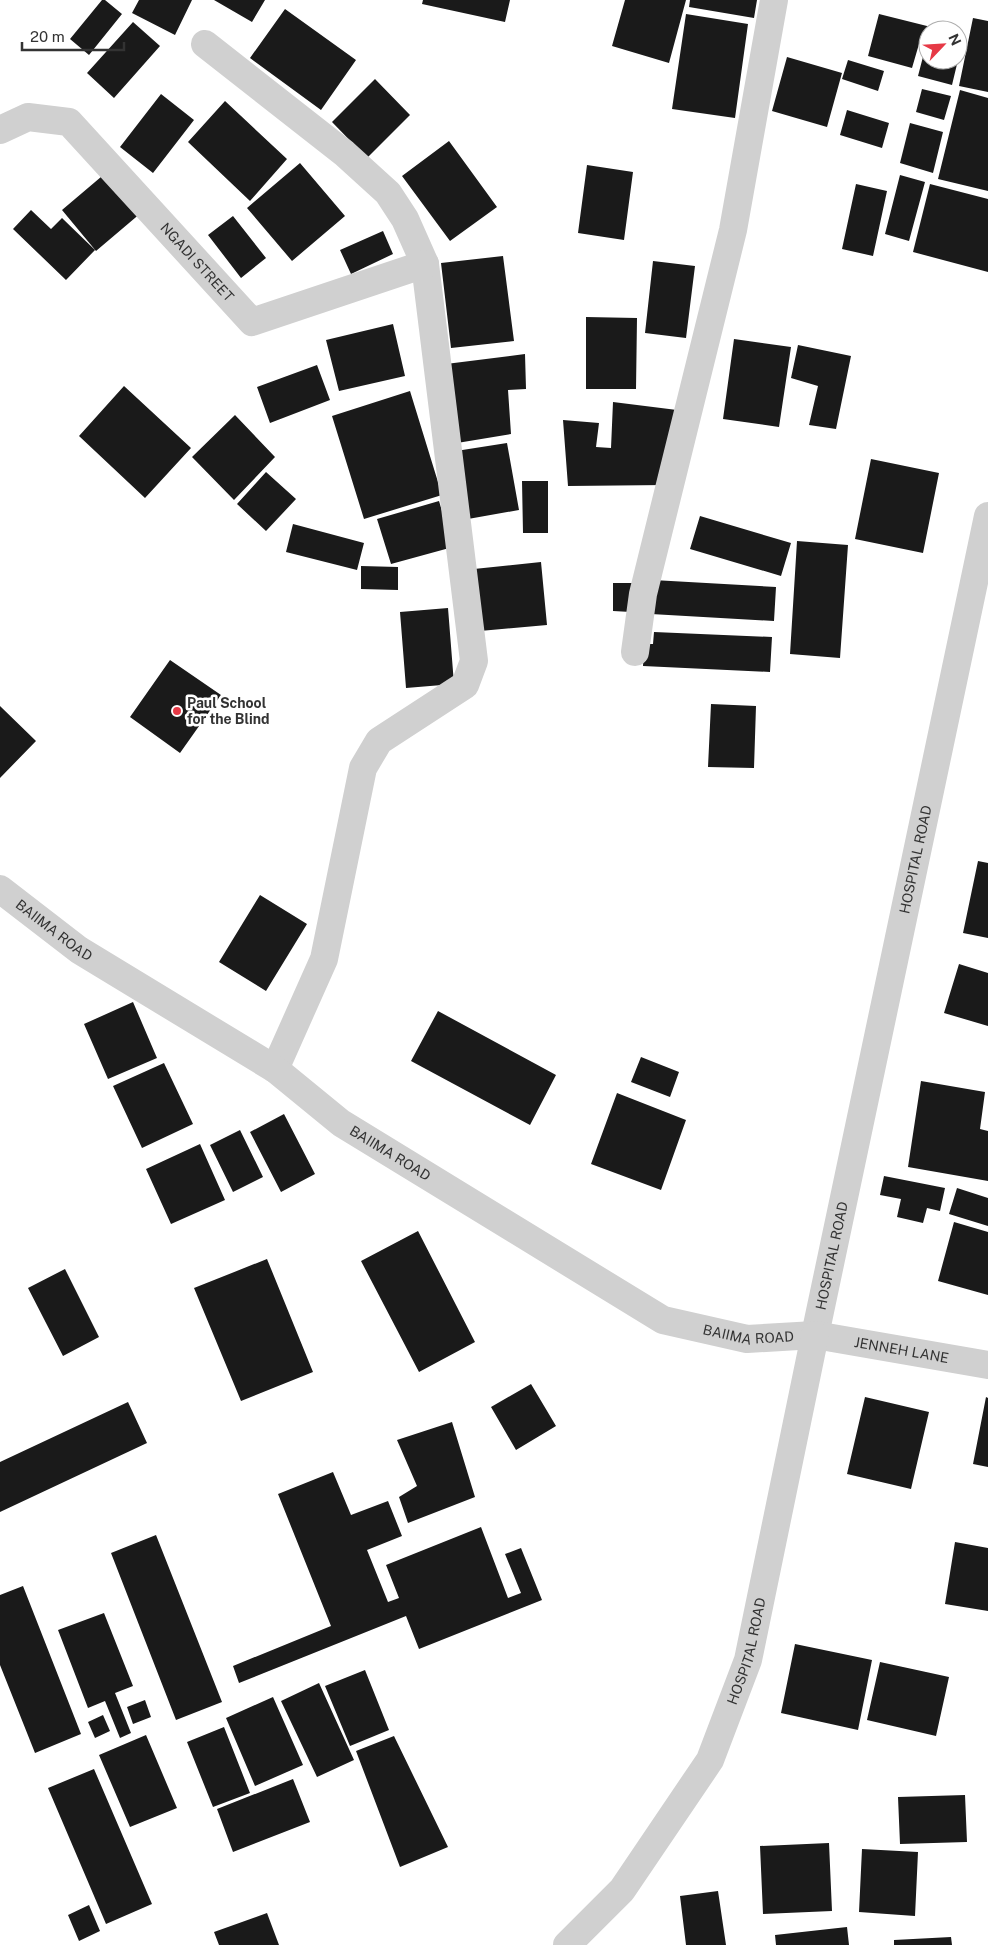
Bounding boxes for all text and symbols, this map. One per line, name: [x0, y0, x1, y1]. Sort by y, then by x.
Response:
scale bar: [22, 20, 125, 52]
north arrow: [918, 20, 968, 70]
text: 20 m: [30, 28, 65, 45]
text: N: [945, 31, 964, 48]
street label: NGADI STREET: [157, 219, 237, 305]
place label: Paul School for the Blind: [187, 695, 270, 727]
marker: Paul School for the Blind: [171, 705, 183, 717]
street label: HOSPITAL ROAD: [896, 804, 935, 915]
street label: BAIIMA ROAD: [13, 896, 95, 964]
street label: BAIIMA ROAD: [347, 1122, 433, 1184]
street label: HOSPITAL ROAD: [812, 1200, 851, 1311]
street label: BAIIMA ROAD: [701, 1321, 794, 1348]
street label: JENNEH LANE: [853, 1334, 950, 1366]
street label: HOSPITAL ROAD: [724, 1596, 769, 1707]

